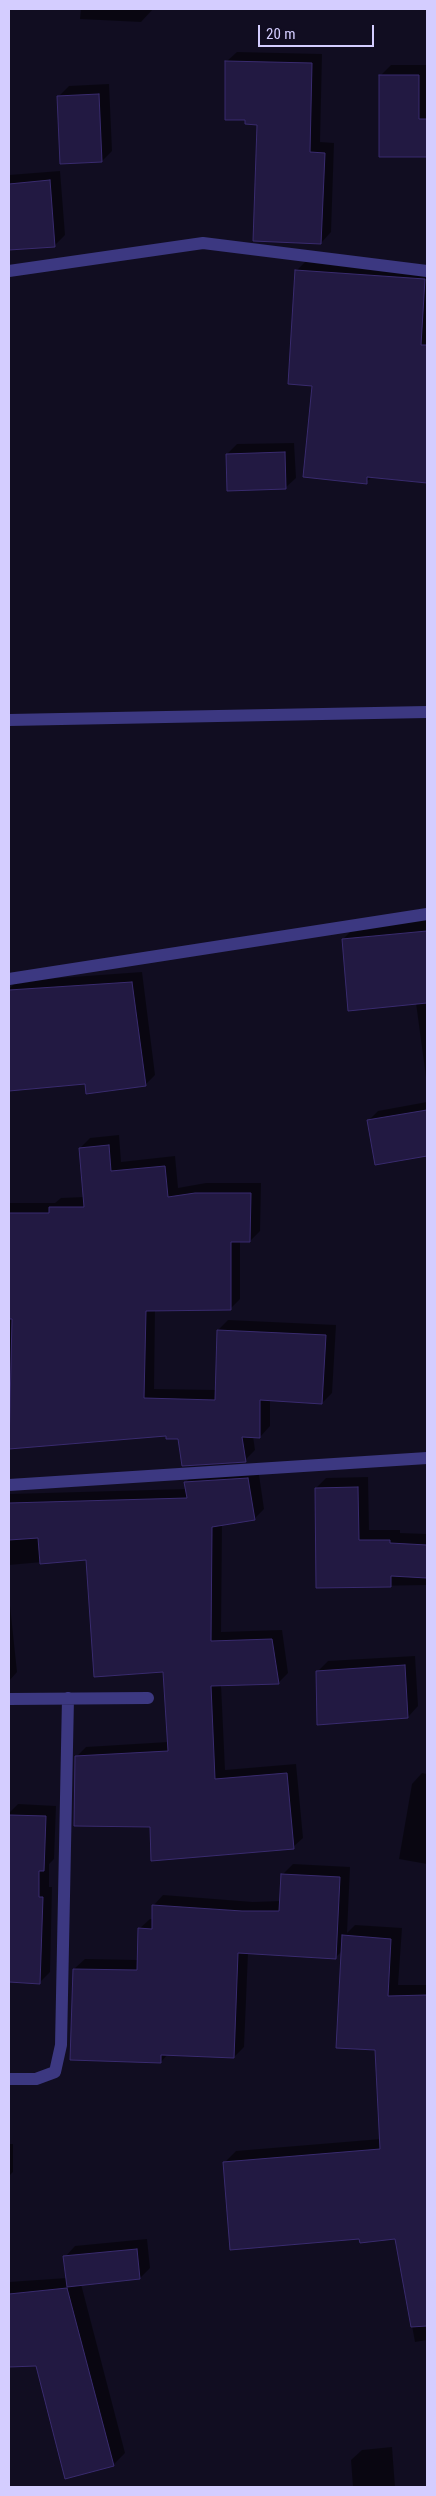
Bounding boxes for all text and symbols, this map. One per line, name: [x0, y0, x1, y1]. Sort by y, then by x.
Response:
scale bar: [261, 15, 377, 47]
text: 20 m: [266, 25, 296, 43]

